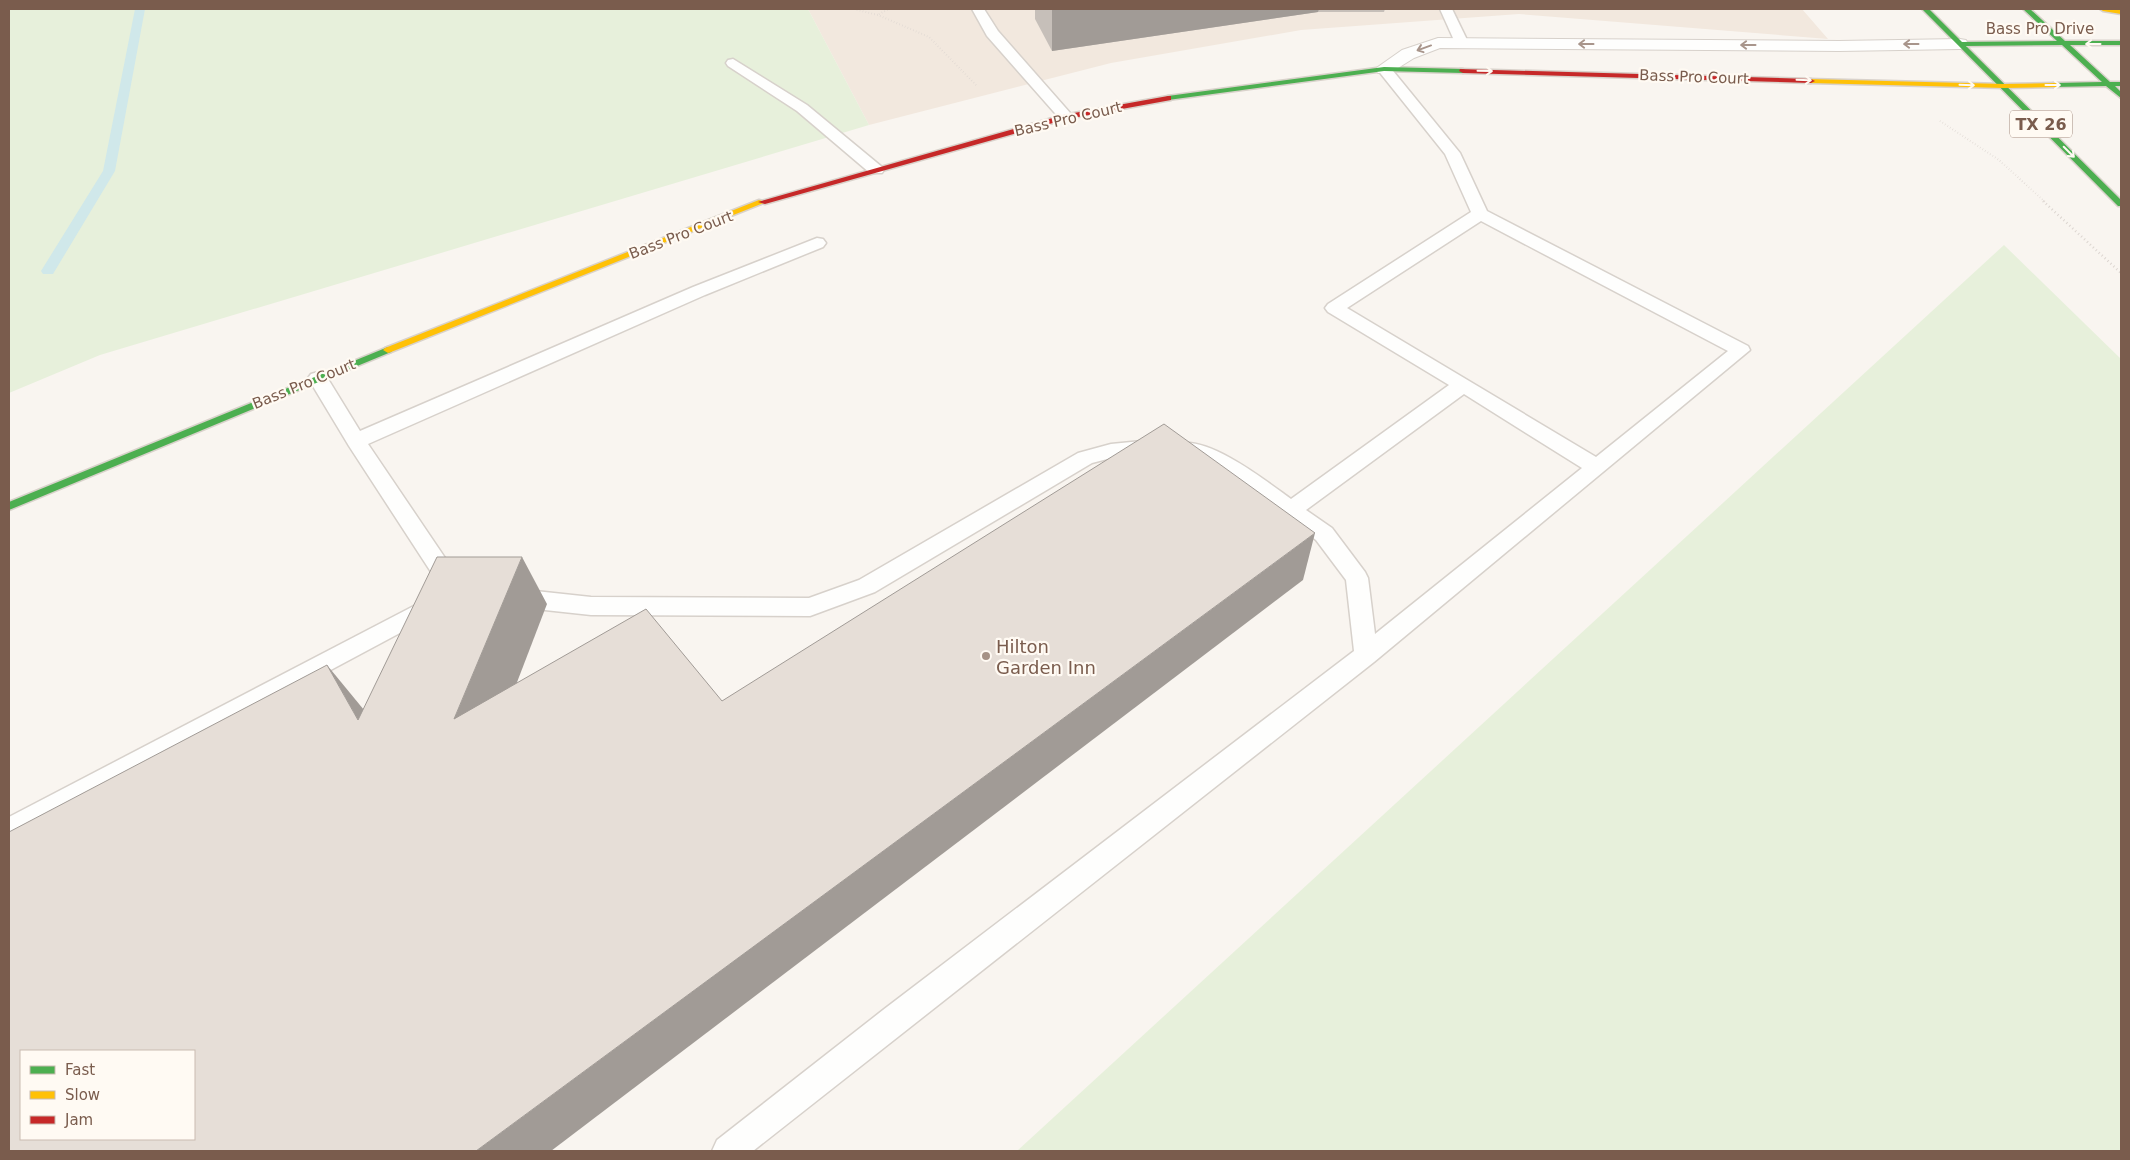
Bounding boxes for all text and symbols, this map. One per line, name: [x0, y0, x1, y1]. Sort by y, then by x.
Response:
street label: Bass Pro Drive: [1986, 20, 2094, 38]
one-way arrow: [1578, 39, 1594, 49]
one-way arrow: [1903, 39, 1920, 49]
one-way arrow: [2085, 39, 2101, 48]
one-way arrow: [1741, 40, 1757, 50]
one-way arrow: [1417, 44, 1433, 53]
street label: Bass Pro Court: [1639, 66, 1749, 88]
one-way arrow: [1477, 67, 1493, 76]
one-way arrow: [1796, 75, 1812, 85]
one-way arrow: [1958, 80, 1974, 89]
one-way arrow: [2044, 80, 2060, 90]
street label: Bass Pro Court: [1013, 98, 1124, 140]
road number: TX 26: [2010, 110, 2072, 138]
one-way arrow: [2063, 146, 2075, 158]
street label: Bass Pro Court: [627, 207, 736, 263]
street label: Bass Pro Court: [250, 355, 358, 413]
place label: Hilton Garden Inn: [996, 636, 1096, 678]
marker: Hilton Garden Inn: [980, 650, 992, 662]
legend: [20, 1050, 195, 1140]
text: Fast: [65, 1061, 95, 1079]
text: Slow: [65, 1086, 100, 1104]
text: Jam: [64, 1111, 93, 1129]

